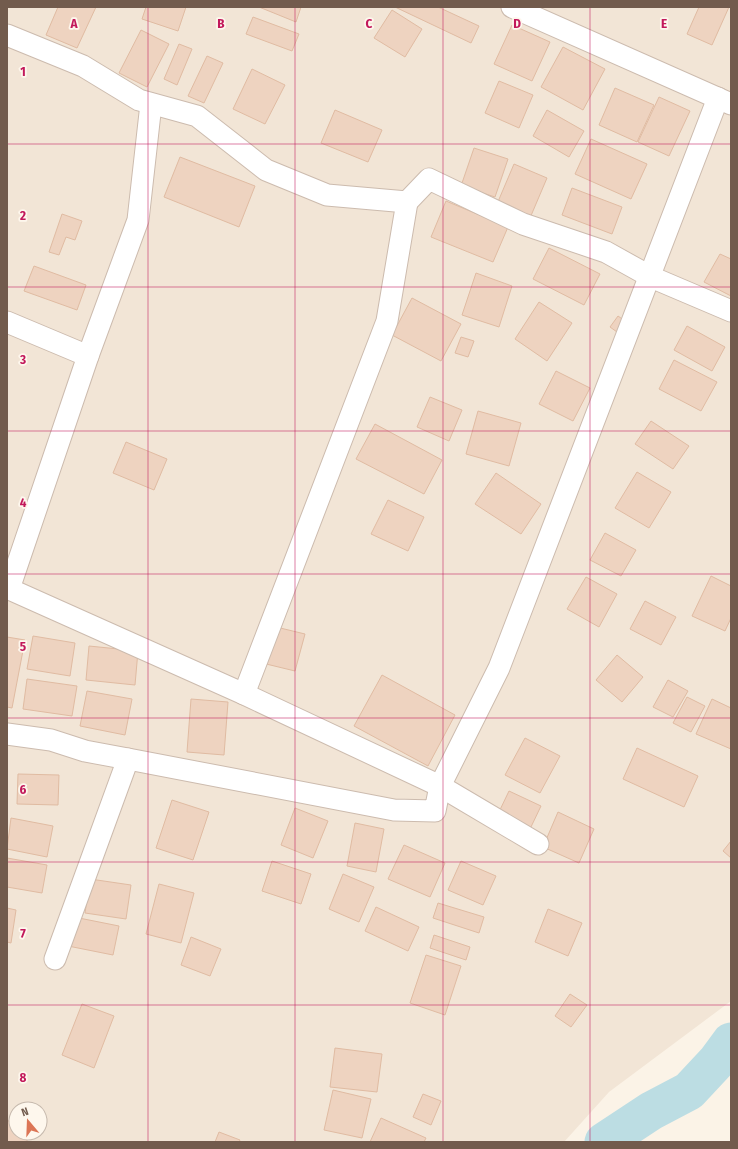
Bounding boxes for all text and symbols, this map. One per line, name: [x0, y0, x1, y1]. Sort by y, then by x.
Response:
text: A: [69, 16, 78, 31]
text: B: [217, 16, 225, 31]
text: C: [366, 16, 373, 31]
text: D: [513, 16, 521, 31]
text: E: [661, 16, 667, 31]
text: 1: [20, 64, 26, 79]
text: 2: [19, 208, 26, 223]
text: 3: [19, 352, 26, 367]
text: 4: [20, 495, 27, 510]
text: 5: [20, 639, 26, 654]
text: 6: [20, 782, 27, 797]
text: 7: [20, 926, 26, 941]
text: 8: [20, 1070, 27, 1085]
north arrow: [8, 1101, 48, 1141]
text: N: [20, 1105, 30, 1119]

